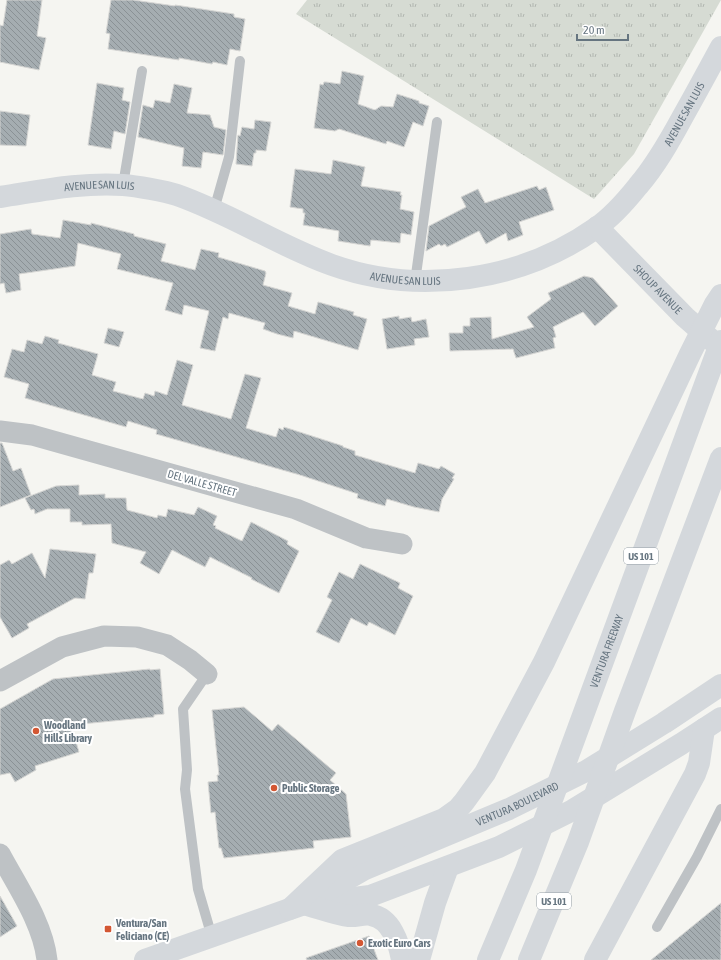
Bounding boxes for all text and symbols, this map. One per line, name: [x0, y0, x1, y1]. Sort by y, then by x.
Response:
scale bar: [577, 16, 628, 42]
text: 20 m: [583, 23, 605, 37]
street label: AVENUE SAN LUIS: [662, 80, 707, 148]
street label: AVENUE SAN LUIS: [63, 178, 135, 193]
street label: SHOUP AVENUE: [631, 262, 685, 316]
street label: AVENUE SAN LUIS: [369, 270, 441, 287]
street label: DEL VALLE STREET: [166, 467, 238, 499]
road number: US 101: [624, 548, 658, 564]
street label: VENTURA FREEWAY: [588, 613, 626, 689]
place label: Woodland Hills Library: [43, 719, 93, 744]
marker: Woodland Hills Library: [31, 726, 41, 736]
street label: VENTURA BOULEVARD: [474, 779, 561, 828]
place label: Public Storage: [282, 782, 339, 794]
marker: Public Storage: [269, 783, 279, 793]
road number: US 101: [537, 893, 571, 909]
place label: Ventura/San Feliciano (CE): [115, 917, 170, 942]
marker: Ventura/San Feliciano (CE): [103, 924, 113, 934]
place label: Exotic Euro Cars: [368, 937, 431, 949]
marker: Exotic Euro Cars: [355, 938, 365, 948]

